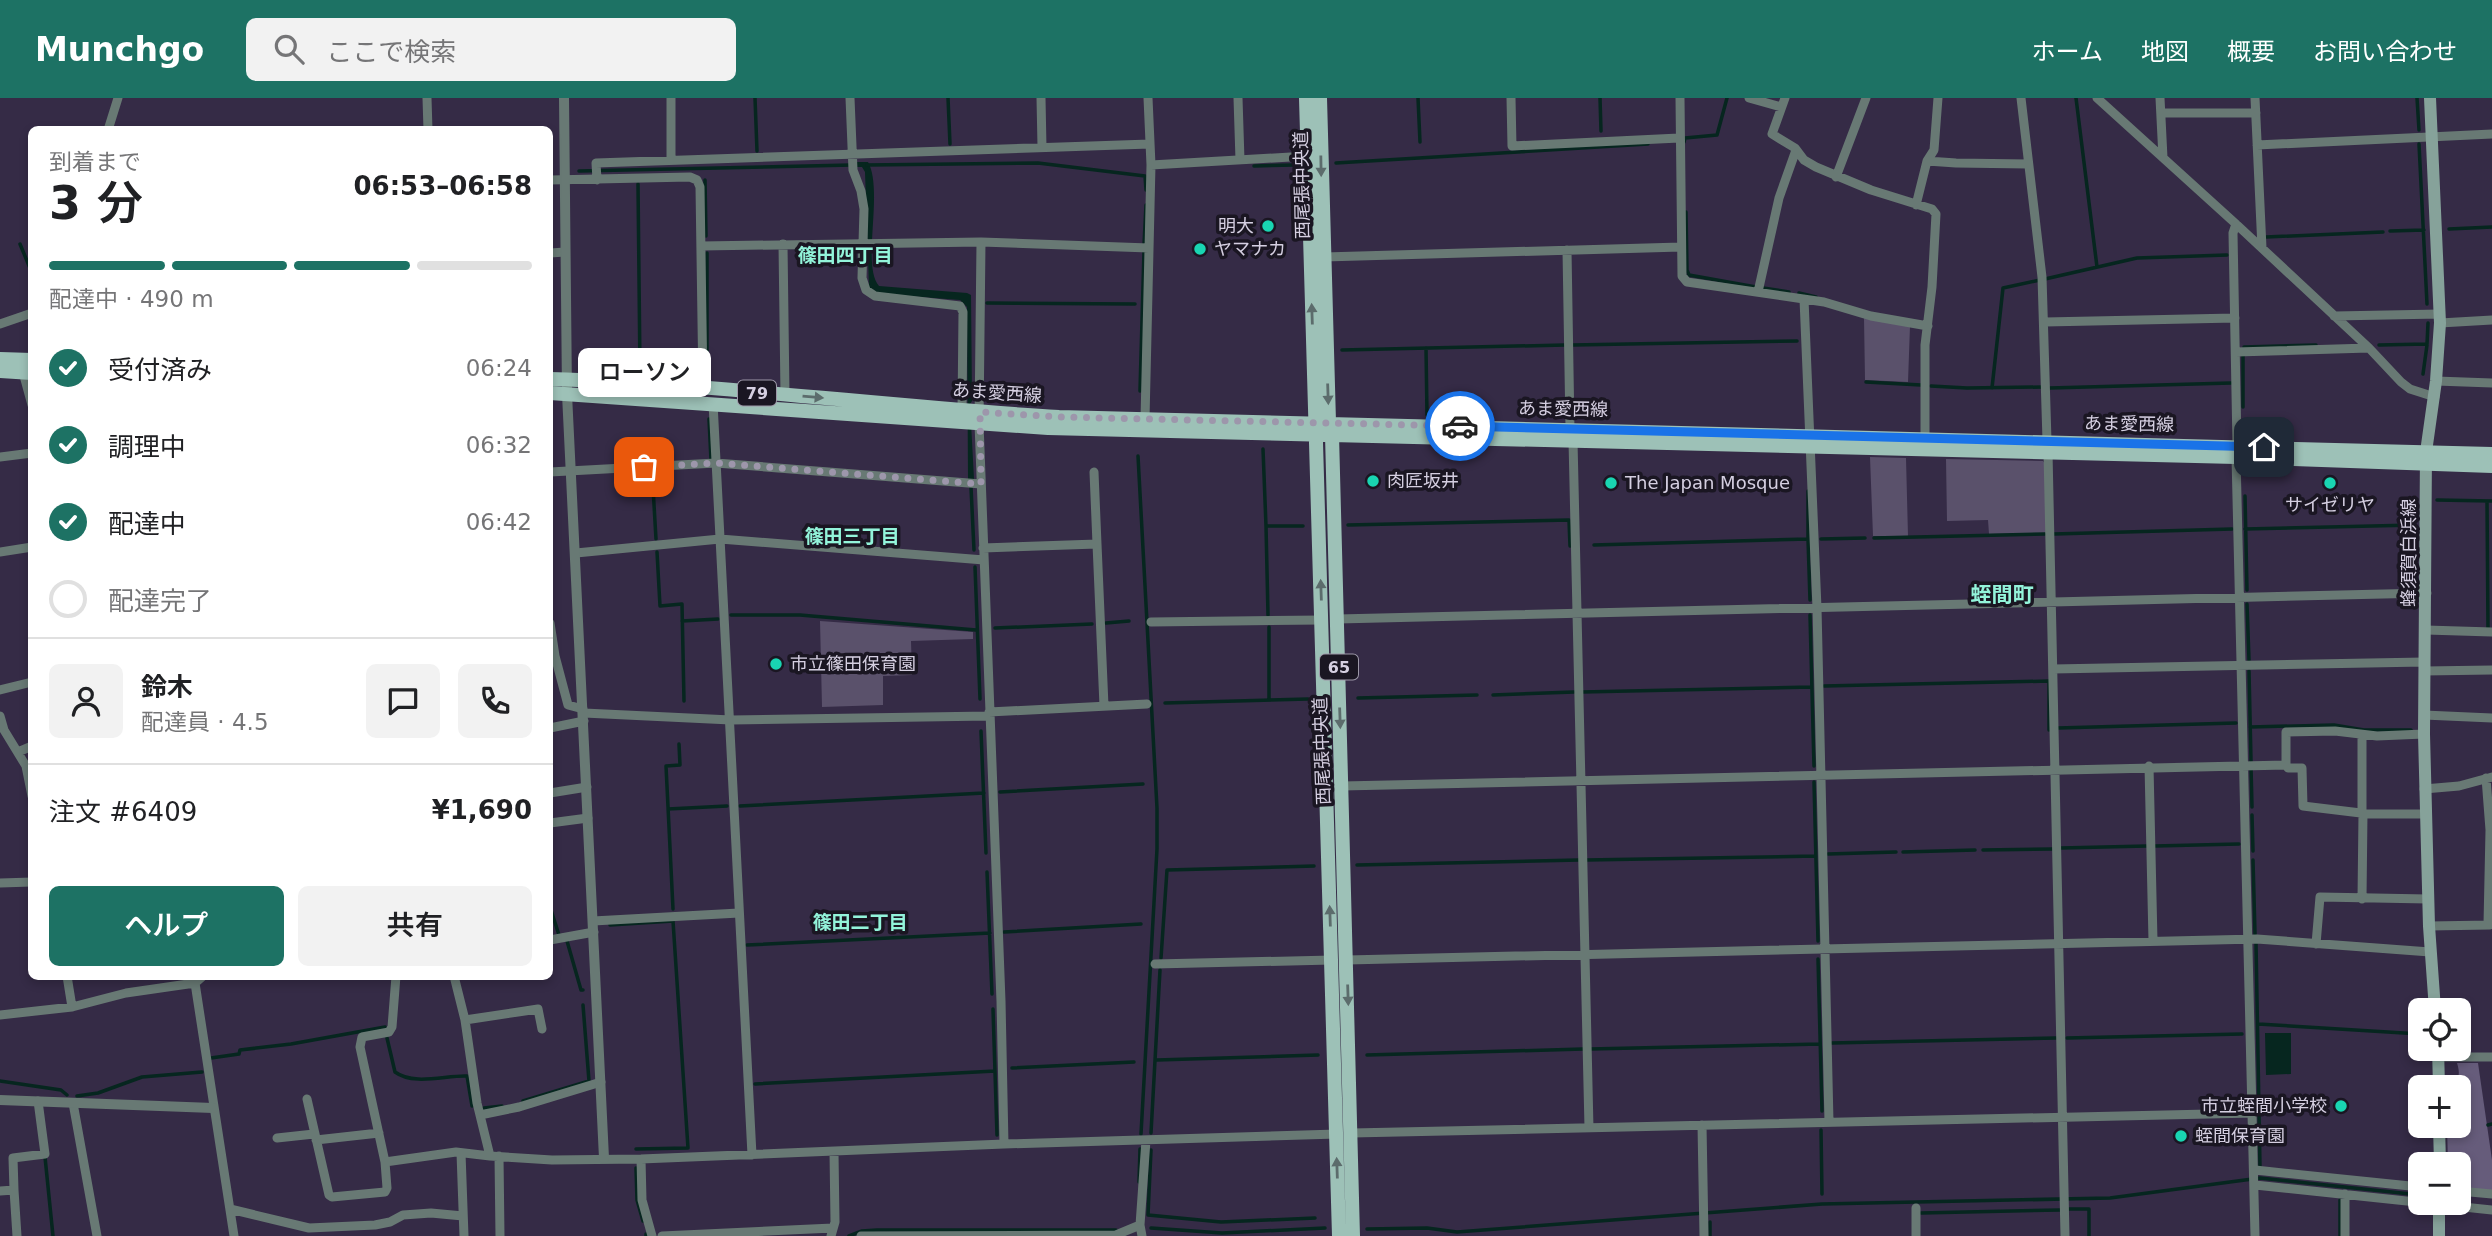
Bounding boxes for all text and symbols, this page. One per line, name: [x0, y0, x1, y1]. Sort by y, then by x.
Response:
search box: [246, 18, 736, 81]
text: Munchgo: [35, 30, 204, 69]
icon: search: [270, 30, 308, 68]
text: ここで検索: [326, 37, 456, 67]
text: ホーム: [2032, 38, 2103, 66]
text: 地図: [2141, 38, 2189, 66]
text: 概要: [2227, 38, 2275, 66]
text: お問い合わせ: [2313, 38, 2457, 66]
street label: 西尾張中央道: [1290, 131, 1313, 239]
text: 到着まで: [49, 149, 141, 175]
one-way arrow: [1316, 155, 1327, 177]
text: 06:53–06:58: [353, 171, 532, 201]
text: 3 分: [49, 176, 143, 230]
place label: 明大: [1218, 215, 1254, 236]
marker: 明大: [1260, 218, 1276, 234]
place label: ヤマナカ: [1214, 238, 1286, 259]
marker: ヤマナカ: [1192, 241, 1208, 257]
district label: 篠田四丁目: [797, 244, 893, 266]
text: 配達中 · 490 m: [49, 286, 214, 312]
one-way arrow: [1306, 303, 1317, 325]
callout: ローソン: [578, 348, 710, 397]
icon: check: [49, 349, 87, 387]
text: 受付済み: [108, 355, 212, 385]
text: 06:24: [466, 355, 532, 381]
text: ローソン: [599, 359, 691, 385]
street label: あま愛西線: [951, 379, 1043, 406]
road number: 79: [738, 380, 776, 406]
one-way arrow: [1322, 383, 1333, 405]
courier: [1425, 391, 1495, 461]
one-way arrow: [802, 392, 824, 403]
street label: あま愛西線: [1518, 397, 1608, 420]
icon: car: [1441, 407, 1479, 445]
street label: あま愛西線: [2084, 412, 2174, 435]
pin: [2234, 417, 2294, 477]
icon: check: [49, 426, 87, 464]
icon: home: [2245, 428, 2283, 466]
text: 調理中: [108, 432, 186, 462]
text: 06:32: [466, 432, 532, 458]
pin: [614, 437, 674, 497]
icon: bag: [625, 448, 663, 486]
place label: 肉匠坂井: [1387, 470, 1459, 491]
place label: The Japan Mosque: [1624, 472, 1790, 493]
marker: 肉匠坂井: [1365, 473, 1381, 489]
marker: The Japan Mosque: [1603, 475, 1619, 491]
marker: サイゼリヤ: [2322, 475, 2338, 491]
place label: サイゼリヤ: [2285, 494, 2375, 515]
street label: 蜂須賀白浜線: [2398, 499, 2419, 607]
icon: check: [49, 503, 87, 541]
text: 配達中: [108, 509, 186, 539]
text: 06:42: [466, 509, 532, 535]
district label: 篠田三丁目: [804, 525, 900, 547]
one-way arrow: [1316, 579, 1327, 601]
district label: 蛭間町: [1971, 583, 2034, 607]
text: 配達完了: [108, 586, 212, 616]
place label: 市立篠田保育園: [790, 653, 916, 674]
road number: 65: [1320, 654, 1358, 680]
marker: 市立篠田保育園: [768, 656, 784, 672]
button: person: [49, 664, 123, 738]
button: chat: [366, 664, 440, 738]
button: phone: [458, 664, 532, 738]
text: 鈴木: [141, 672, 193, 702]
street label: 西尾張中央道: [1309, 697, 1334, 805]
one-way arrow: [1335, 708, 1346, 730]
text: 配達員 · 4.5: [141, 709, 269, 735]
text: ¥1,690: [432, 795, 532, 825]
text: 注文 #6409: [49, 797, 197, 827]
button: ヘルプ: [49, 886, 284, 966]
button: 共有: [298, 886, 532, 966]
one-way arrow: [1325, 905, 1336, 927]
district label: 篠田二丁目: [812, 911, 908, 933]
one-way arrow: [1342, 984, 1354, 1006]
map controls: [2408, 998, 2471, 1215]
button: locate: [2408, 998, 2471, 1061]
button: +: [2408, 1075, 2471, 1138]
place label: 市立蛭間小学校: [2201, 1095, 2327, 1116]
marker: 市立蛭間小学校: [2333, 1098, 2349, 1114]
place label: 蛭間保育園: [2195, 1125, 2285, 1146]
marker: 蛭間保育園: [2173, 1128, 2189, 1144]
button: −: [2408, 1152, 2471, 1215]
one-way arrow: [1332, 1157, 1343, 1179]

